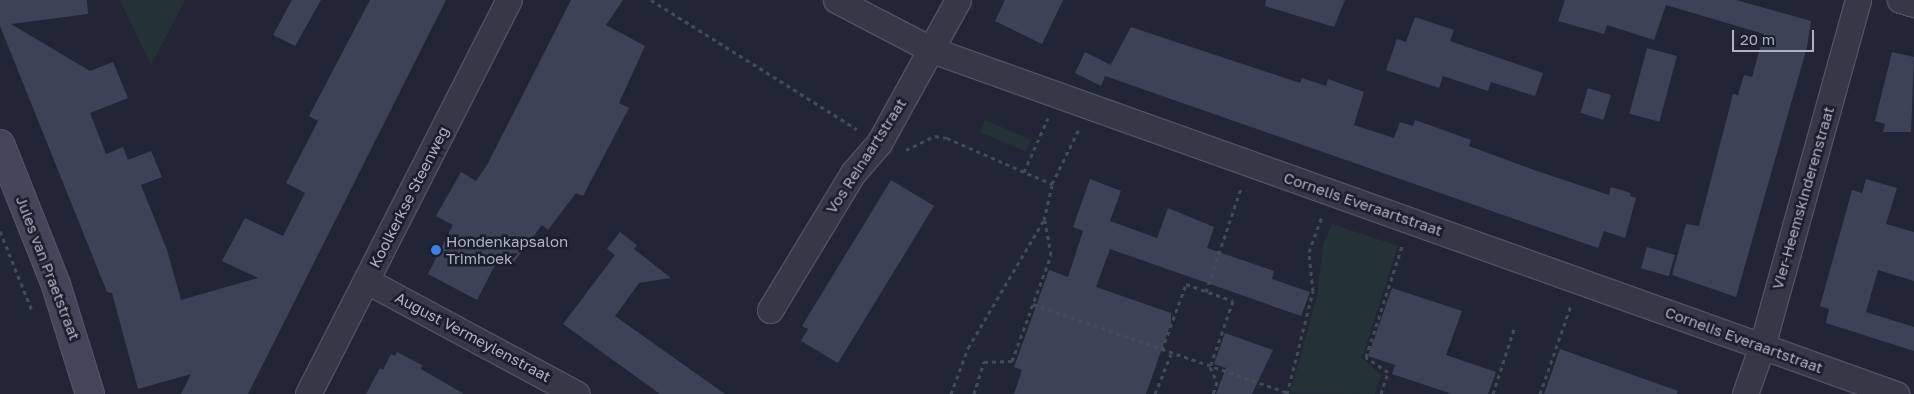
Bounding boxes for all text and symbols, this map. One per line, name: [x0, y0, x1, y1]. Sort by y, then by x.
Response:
scale bar: [1734, 20, 1816, 52]
text: 20 m: [1740, 30, 1775, 48]
street label: Vos Reinaartstraat: [822, 95, 910, 217]
street label: Vier-Heemskinderenstraat: [1768, 105, 1838, 291]
street label: Koolkerkse Steenweg: [366, 123, 452, 271]
street label: Cornelis Everaartstraat: [1281, 168, 1445, 240]
street label: Jules van Praetstraat: [12, 193, 84, 343]
place label: Hondenkapsalon Trimhoek: [446, 232, 568, 267]
marker: Hondenkapsalon Trimhoek: [430, 244, 442, 256]
street label: August Vermeylenstraat: [392, 288, 554, 386]
street label: Cornelis Everaartstraat: [1663, 303, 1825, 377]

